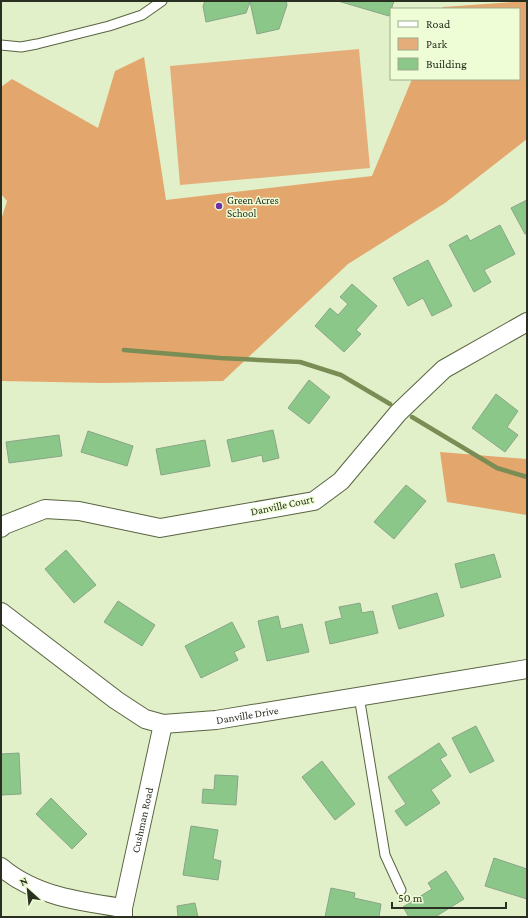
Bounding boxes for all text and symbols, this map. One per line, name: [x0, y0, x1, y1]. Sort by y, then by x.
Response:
legend: [390, 8, 520, 80]
text: Road: [426, 17, 451, 31]
text: Park: [426, 37, 448, 51]
text: Building: [426, 57, 467, 71]
place label: Green Acres School: [227, 194, 279, 219]
marker: Green Acres School: [214, 201, 224, 211]
street label: Danville Court: [249, 492, 315, 518]
street label: Danville Drive: [215, 704, 279, 726]
street label: Cushman Road: [129, 786, 155, 854]
north arrow: [8, 870, 48, 910]
text: N: [17, 874, 30, 888]
scale bar: [392, 884, 506, 910]
text: 50 m: [398, 891, 423, 905]

